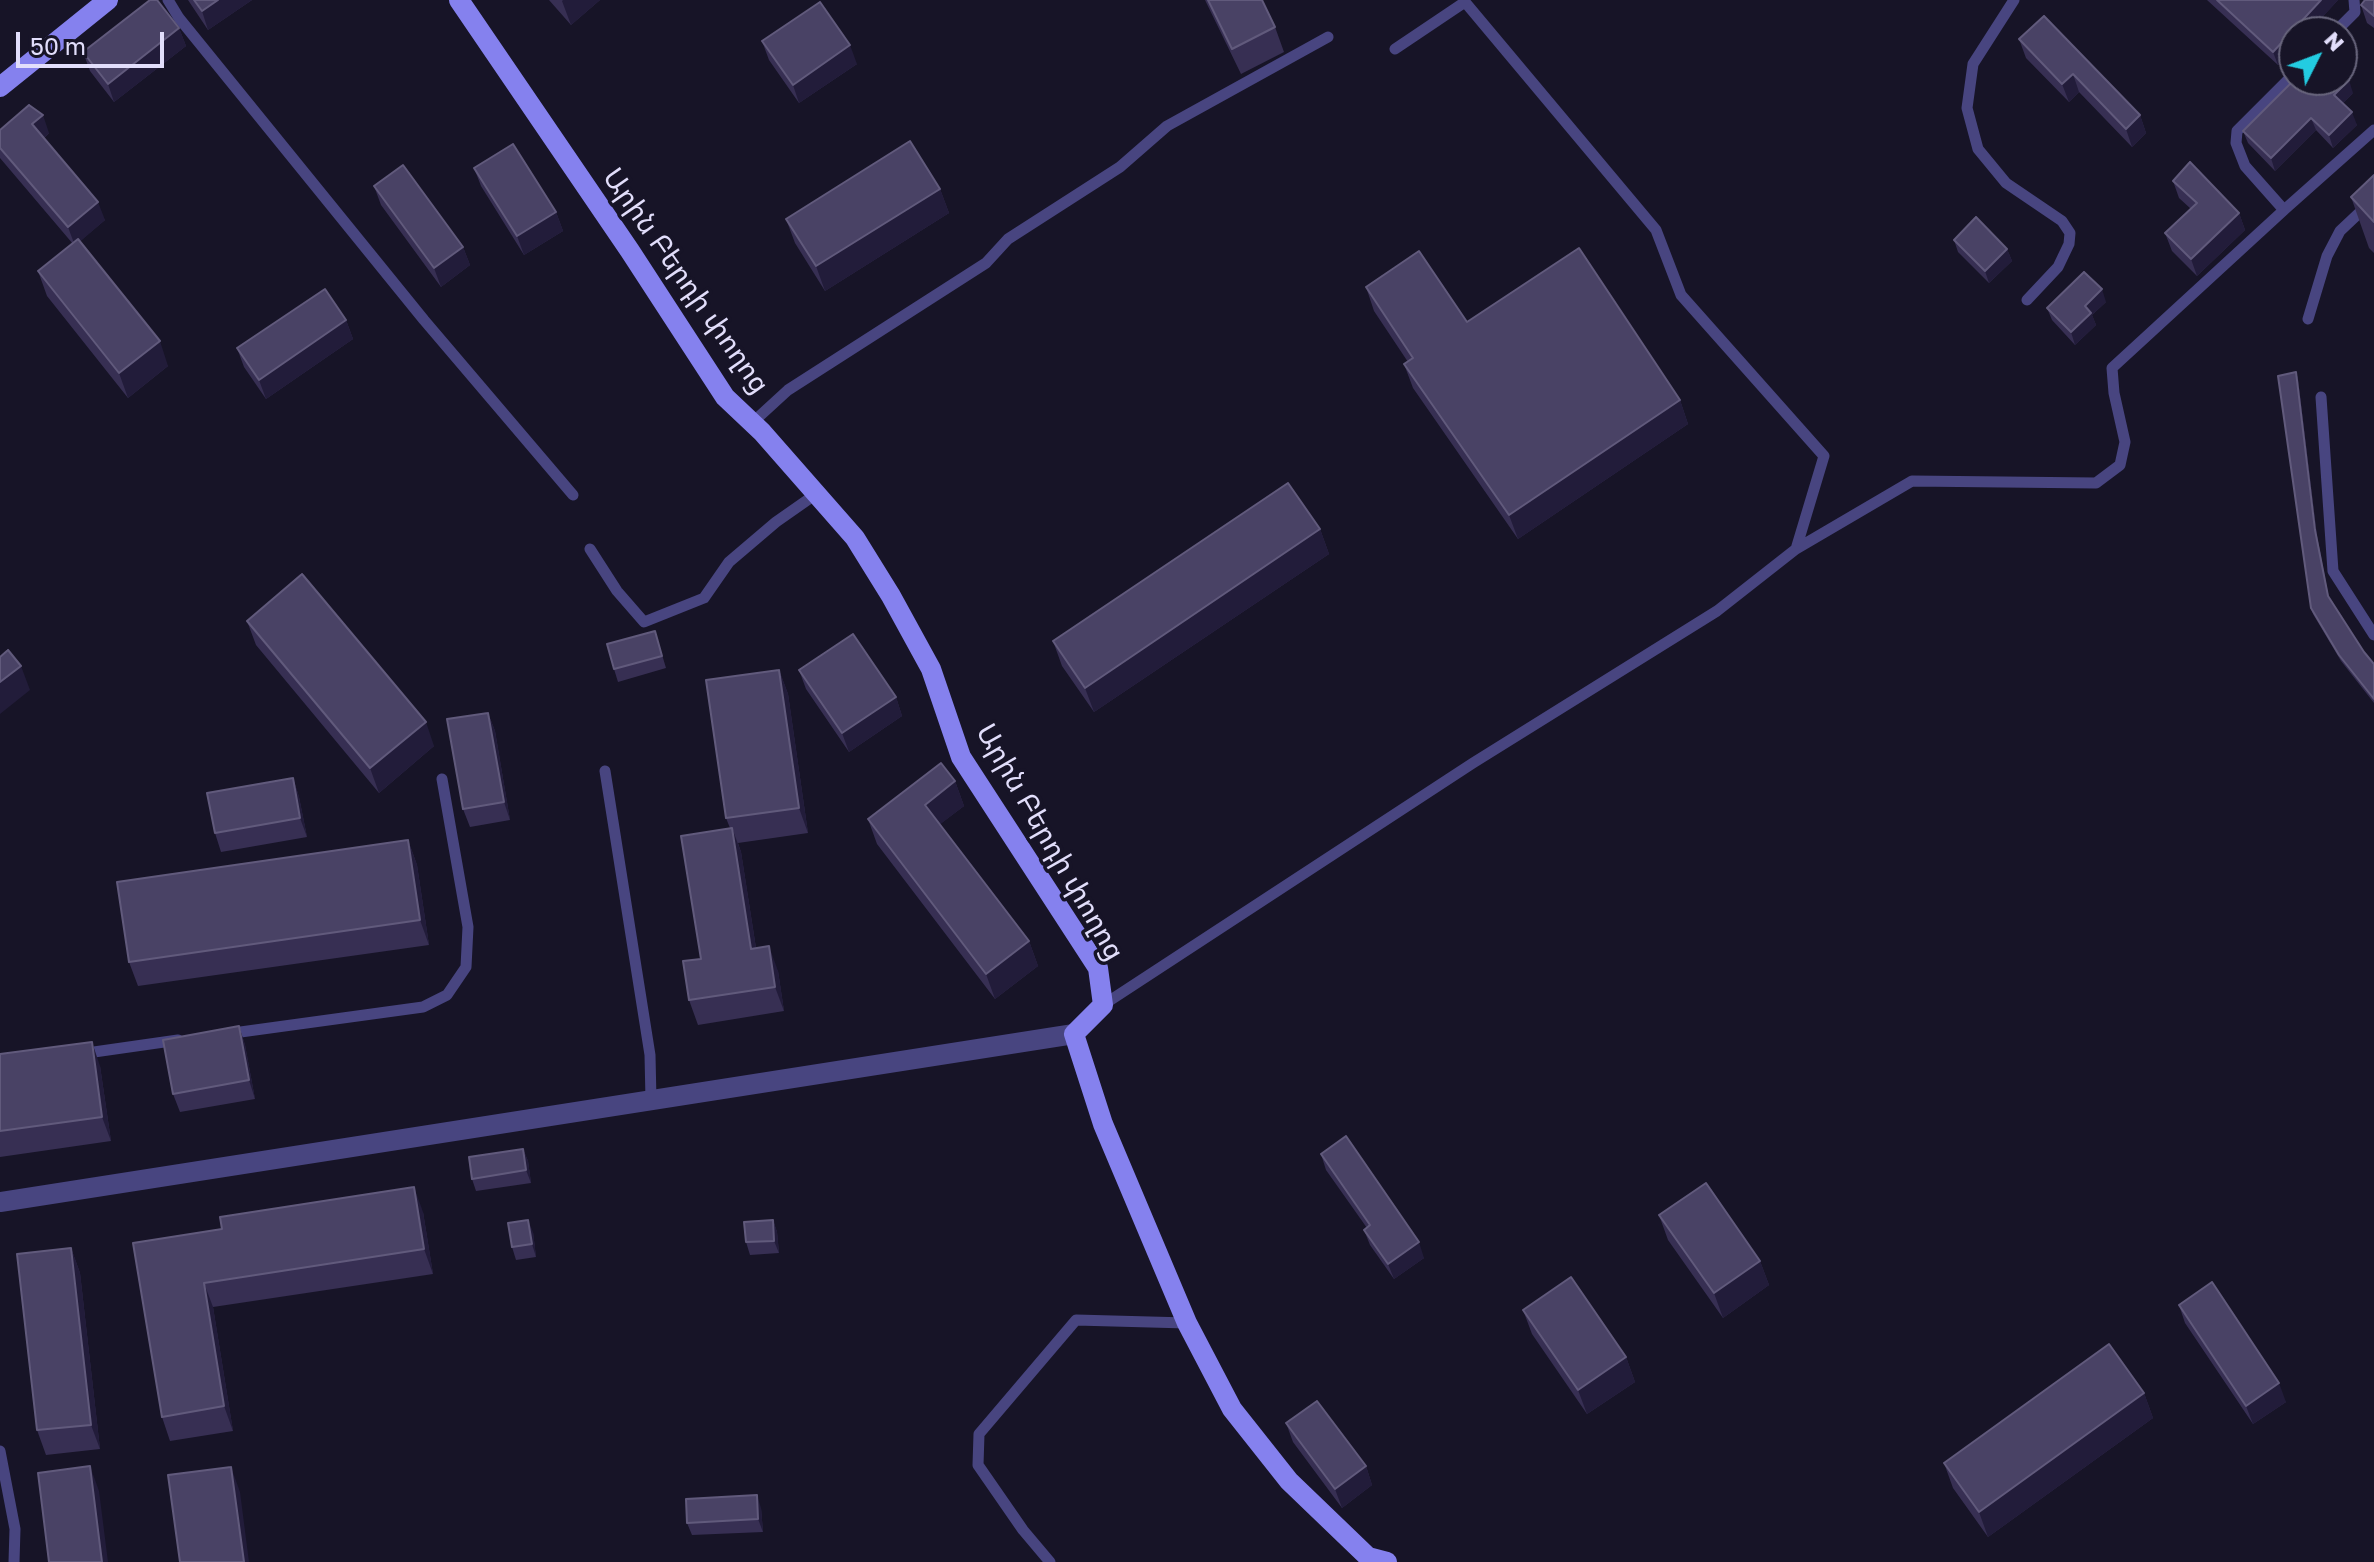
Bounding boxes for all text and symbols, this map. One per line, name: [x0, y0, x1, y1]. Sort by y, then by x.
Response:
scale bar: [20, 16, 168, 66]
north arrow: [2278, 16, 2358, 96]
text: N: [2319, 26, 2350, 56]
text: 50 m: [30, 31, 86, 60]
street label: Արին Բերդի փողոց: [596, 162, 776, 400]
street label: Արին Բերդի փողոց: [969, 718, 1131, 966]

